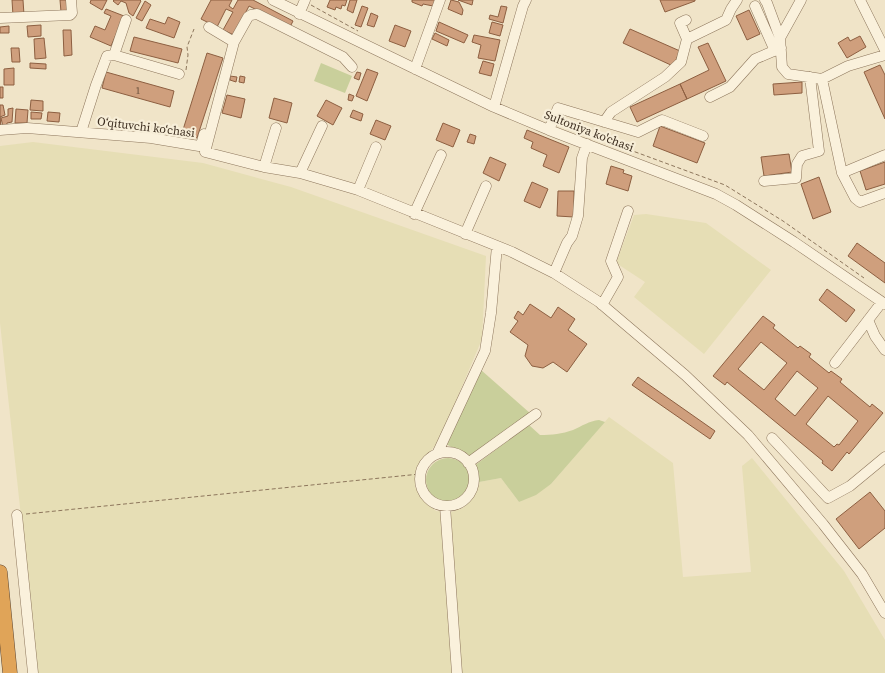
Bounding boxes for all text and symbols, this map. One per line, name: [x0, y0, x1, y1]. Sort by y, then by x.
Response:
house number: 1: [136, 84, 141, 97]
street label: Sultoniya ko'chasi: [542, 107, 636, 156]
street label: Oʻqituvchi koʻchasi: [96, 113, 196, 141]

